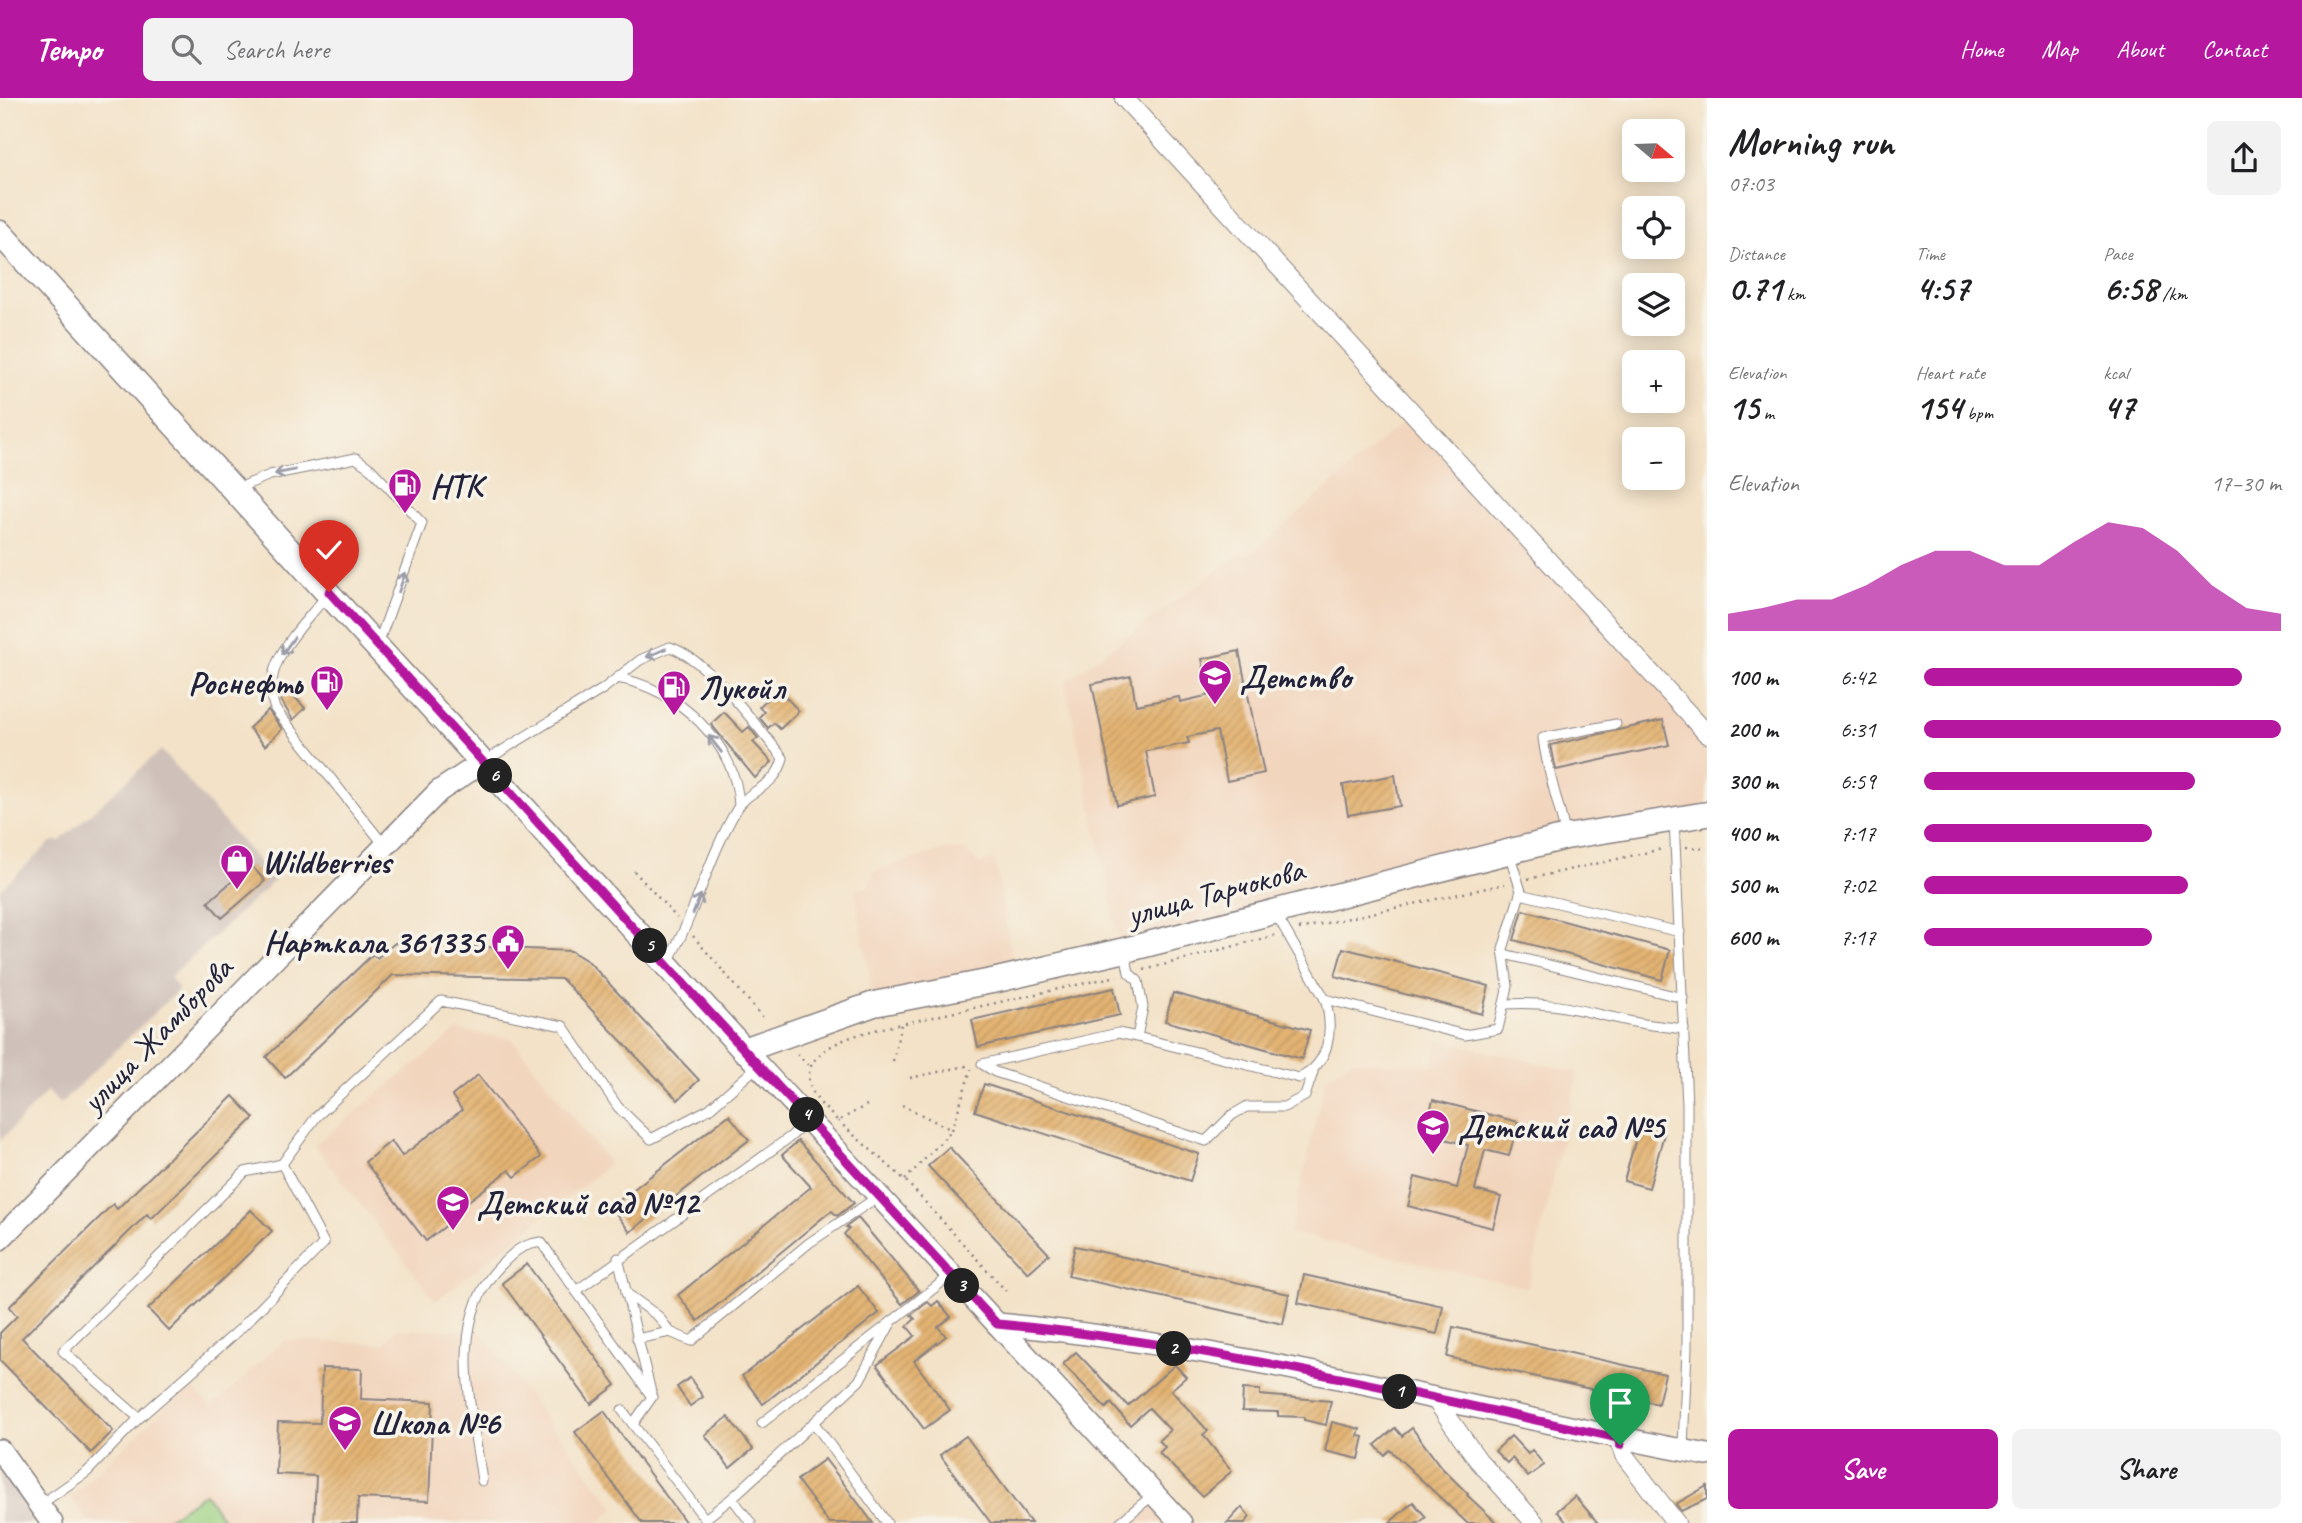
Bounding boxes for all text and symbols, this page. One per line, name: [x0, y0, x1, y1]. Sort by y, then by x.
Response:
search box: [143, 18, 633, 81]
text: Tempo: [35, 28, 101, 70]
icon: search: [167, 30, 205, 68]
text: Search here: [223, 33, 329, 66]
text: Home: [1960, 34, 2003, 64]
text: Map: [2041, 34, 2078, 64]
text: About: [2116, 34, 2164, 64]
text: Contact: [2202, 34, 2267, 64]
north arrow: [1622, 119, 1685, 182]
map controls: [1622, 119, 1685, 490]
text: Morning run: [1728, 119, 1894, 166]
button: share: [2207, 121, 2281, 195]
text: 07:03: [1728, 169, 1774, 198]
button: locate: [1622, 196, 1685, 259]
text: Distance: [1728, 242, 1785, 266]
text: Time: [1916, 242, 1945, 266]
text: Pace: [2103, 242, 2133, 266]
text: 0.71: [1728, 266, 1782, 311]
text: 4:57: [1916, 266, 1969, 311]
text: 6:58: [2103, 266, 2158, 311]
button: layers: [1622, 273, 1685, 336]
text: km: [1782, 282, 1805, 306]
text: /km: [2158, 282, 2187, 306]
button: +: [1622, 350, 1685, 413]
text: Elevation: [1728, 361, 1786, 385]
text: Heart rate: [1916, 361, 1985, 385]
text: kcal: [2103, 361, 2128, 385]
text: 15: [1728, 385, 1759, 430]
text: 154: [1916, 385, 1962, 430]
text: 47: [2103, 385, 2135, 430]
text: m: [1759, 401, 1774, 425]
text: bpm: [1962, 401, 1993, 425]
button: −: [1622, 427, 1685, 490]
place label: НТК: [430, 465, 488, 507]
one-way arrow: [274, 466, 297, 479]
fuel station icon: НТК: [386, 466, 424, 515]
text: Elevation: [1728, 469, 1799, 498]
text: 17–30 m: [2211, 469, 2281, 498]
pin: [299, 520, 359, 592]
icon: check: [310, 531, 348, 569]
one-way arrow: [397, 572, 409, 594]
one-way arrow: [280, 636, 295, 655]
one-way arrow: [646, 647, 667, 660]
place label: Детство: [1240, 656, 1354, 698]
school or university icon: Детство: [1196, 657, 1234, 706]
place label: Роснефть: [188, 662, 305, 704]
fuel station icon: Роснефть: [308, 663, 346, 712]
text: 100 m: [1728, 663, 1778, 692]
text: 6:42: [1840, 663, 1876, 692]
place label: Лукойл: [698, 667, 787, 709]
fuel station icon: Лукойл: [655, 668, 693, 717]
text: 200 m: [1728, 715, 1778, 744]
text: 6:31: [1840, 715, 1876, 744]
one-way arrow: [708, 735, 723, 753]
pin: 6: [477, 758, 512, 794]
text: 6: [490, 763, 499, 787]
text: 300 m: [1728, 767, 1778, 796]
text: 6:59: [1840, 767, 1876, 796]
text: 400 m: [1728, 819, 1778, 848]
text: 7:17: [1840, 819, 1876, 848]
place label: Wildberries: [262, 841, 394, 883]
shop icon: Wildberries: [218, 842, 256, 891]
street label: улица Тарчокова: [1120, 848, 1311, 936]
text: 500 m: [1728, 871, 1777, 900]
text: 7:02: [1840, 871, 1876, 900]
one-way arrow: [691, 893, 704, 915]
place label: Нарткала 361335: [264, 921, 487, 963]
public building icon: Нарткала 361335: [489, 922, 527, 971]
text: 600 m: [1728, 923, 1778, 952]
text: 7:17: [1840, 923, 1876, 952]
pin: 5: [632, 928, 668, 964]
text: 5: [645, 933, 654, 957]
street label: улица Жамборова: [71, 946, 243, 1123]
pin: 4: [790, 1098, 824, 1132]
text: 4: [802, 1102, 811, 1126]
place label: Детский сад №5: [1458, 1106, 1667, 1148]
school or university icon: Детский сад №5: [1414, 1107, 1452, 1156]
place label: Детский сад №12: [477, 1182, 702, 1224]
school or university icon: Детский сад №12: [434, 1183, 472, 1232]
pin: 3: [944, 1268, 979, 1304]
text: 3: [957, 1273, 966, 1297]
pin: 2: [1156, 1332, 1192, 1366]
text: 2: [1169, 1336, 1178, 1360]
pin: [1590, 1373, 1650, 1445]
pin: 1: [1382, 1374, 1418, 1410]
text: 1: [1395, 1379, 1404, 1403]
icon: arrive: [1601, 1384, 1639, 1422]
place label: Школа №6: [370, 1402, 502, 1444]
school or university icon: Школа №6: [326, 1403, 364, 1452]
button: Save: [1728, 1429, 1998, 1509]
button: Share: [2012, 1429, 2281, 1509]

